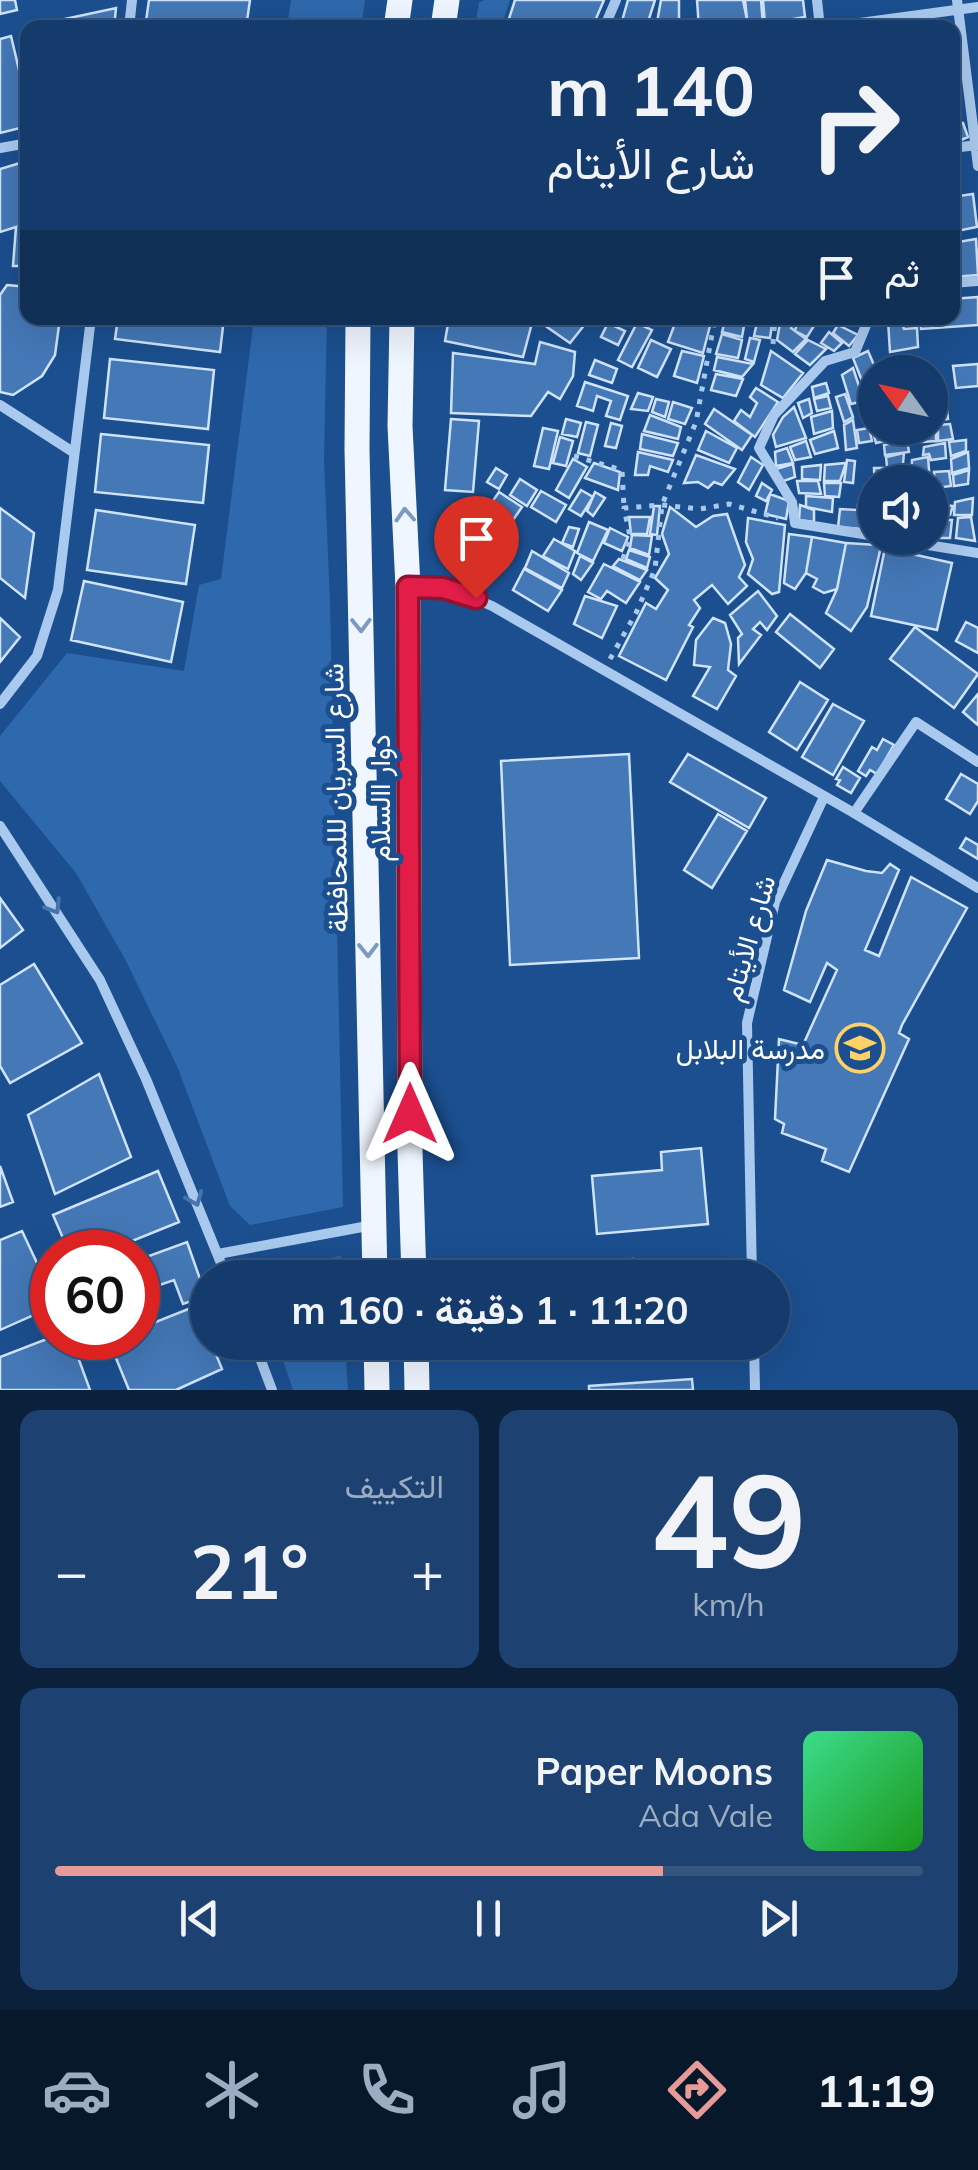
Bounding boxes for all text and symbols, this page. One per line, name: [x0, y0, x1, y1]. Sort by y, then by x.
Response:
text: 140 m: [547, 46, 755, 134]
icon: right: [790, 60, 920, 190]
text: شارع الأيتام: [547, 134, 755, 190]
text: ثم: [884, 249, 920, 297]
icon: arrive: [809, 250, 864, 305]
north arrow: [858, 355, 948, 445]
map controls: [858, 355, 948, 555]
button: sound: [858, 465, 948, 555]
pin: [434, 496, 519, 599]
one-way arrow: [394, 507, 415, 523]
icon: arrive: [449, 511, 504, 566]
one-way arrow: [350, 617, 371, 633]
street label: شارع السريان لللمحافظة: [315, 663, 357, 933]
street label: دوار االسلام: [362, 734, 399, 862]
street label: شارع الأيتام: [713, 871, 785, 1006]
one-way arrow: [42, 896, 61, 914]
one-way arrow: [357, 942, 379, 958]
school or university icon: مدرسة البلابل: [834, 1022, 886, 1074]
place label: مدرسة البلابل: [676, 1031, 825, 1067]
position arrow: [358, 1062, 462, 1166]
one-way arrow: [184, 1189, 204, 1207]
speed limit sign: 60: [30, 1230, 160, 1360]
text: 11:20 · 1 دقيقة · 160 m: [291, 1286, 689, 1334]
text: 49: [651, 1437, 807, 1601]
text: التكييف: [345, 1466, 444, 1506]
text: 21°: [190, 1524, 309, 1618]
text: −: [55, 1537, 88, 1606]
text: +: [411, 1537, 444, 1606]
text: km/h: [692, 1584, 765, 1624]
text: Paper Moons: [535, 1747, 773, 1795]
text: Ada Vale: [638, 1795, 773, 1835]
icon: previous: [172, 1891, 227, 1946]
icon: pause: [461, 1891, 516, 1946]
icon: next: [751, 1891, 806, 1946]
icon: car: [42, 2055, 112, 2125]
icon: climate: [197, 2055, 267, 2125]
icon: phone: [352, 2055, 422, 2125]
icon: music: [507, 2055, 577, 2125]
icon: directions: [662, 2055, 732, 2125]
text: 11:19: [816, 2062, 936, 2118]

